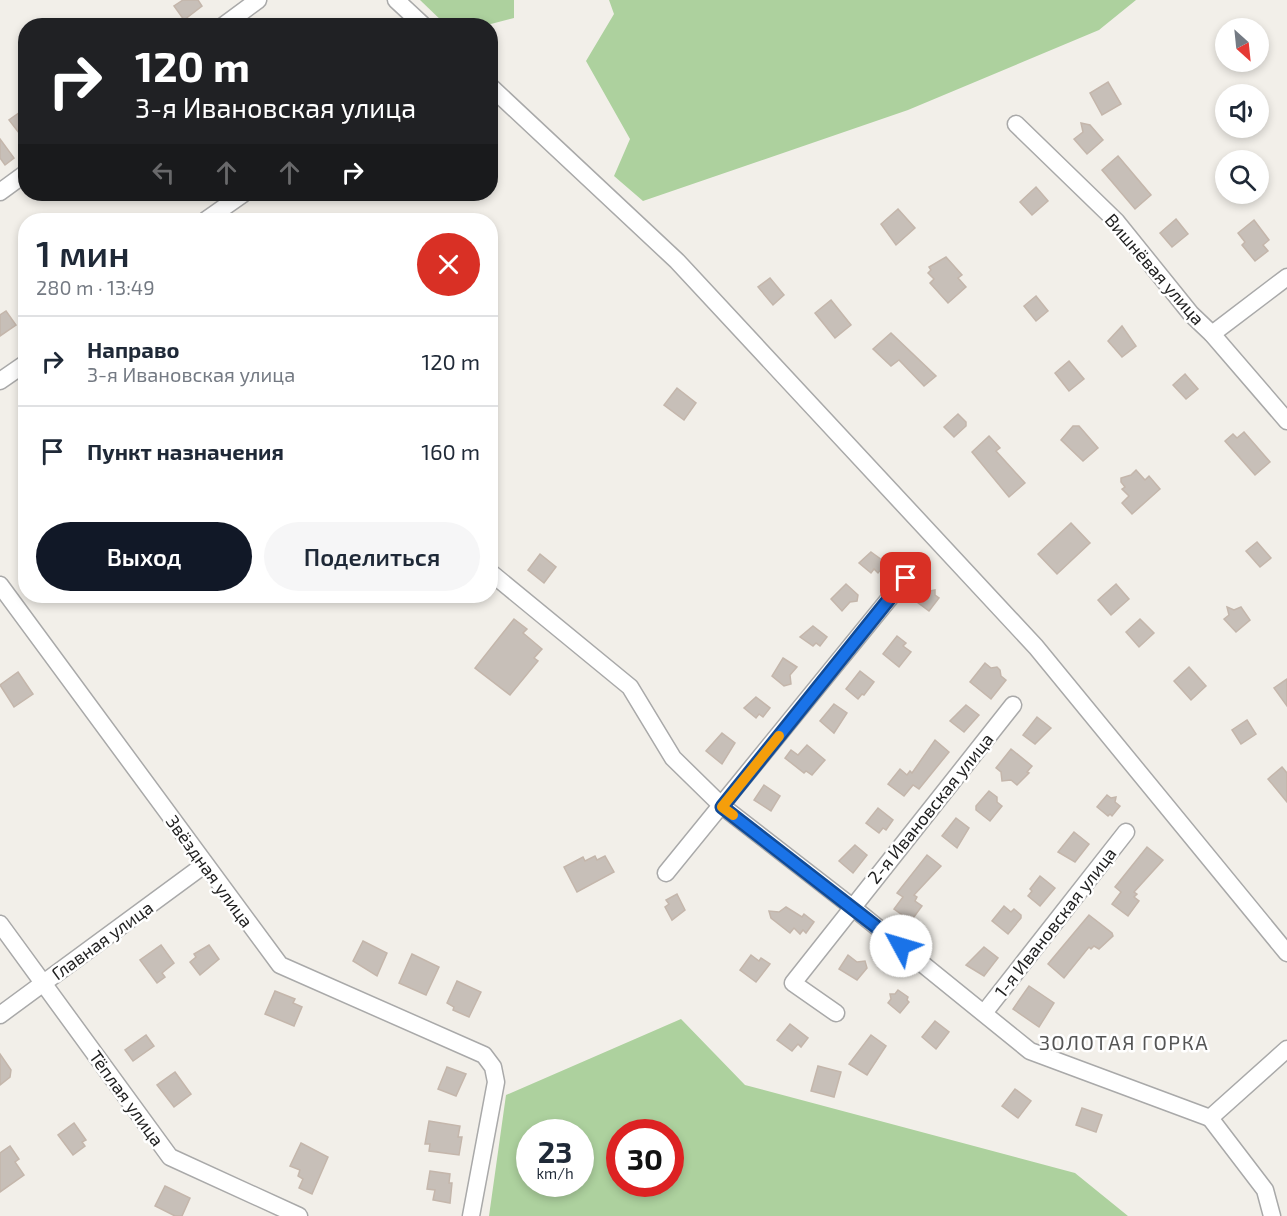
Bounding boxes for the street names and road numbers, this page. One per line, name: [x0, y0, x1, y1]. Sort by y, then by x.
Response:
street label: Вишнёвая улица: [1101, 209, 1209, 329]
street label: 2-я Ивановская улица: [862, 728, 998, 888]
street label: Звёздная улица: [162, 811, 258, 931]
street label: 1-я Ивановская улица: [990, 842, 1120, 1002]
street label: Главная улица: [47, 896, 157, 984]
street label: Тёплая улица: [85, 1046, 169, 1150]

